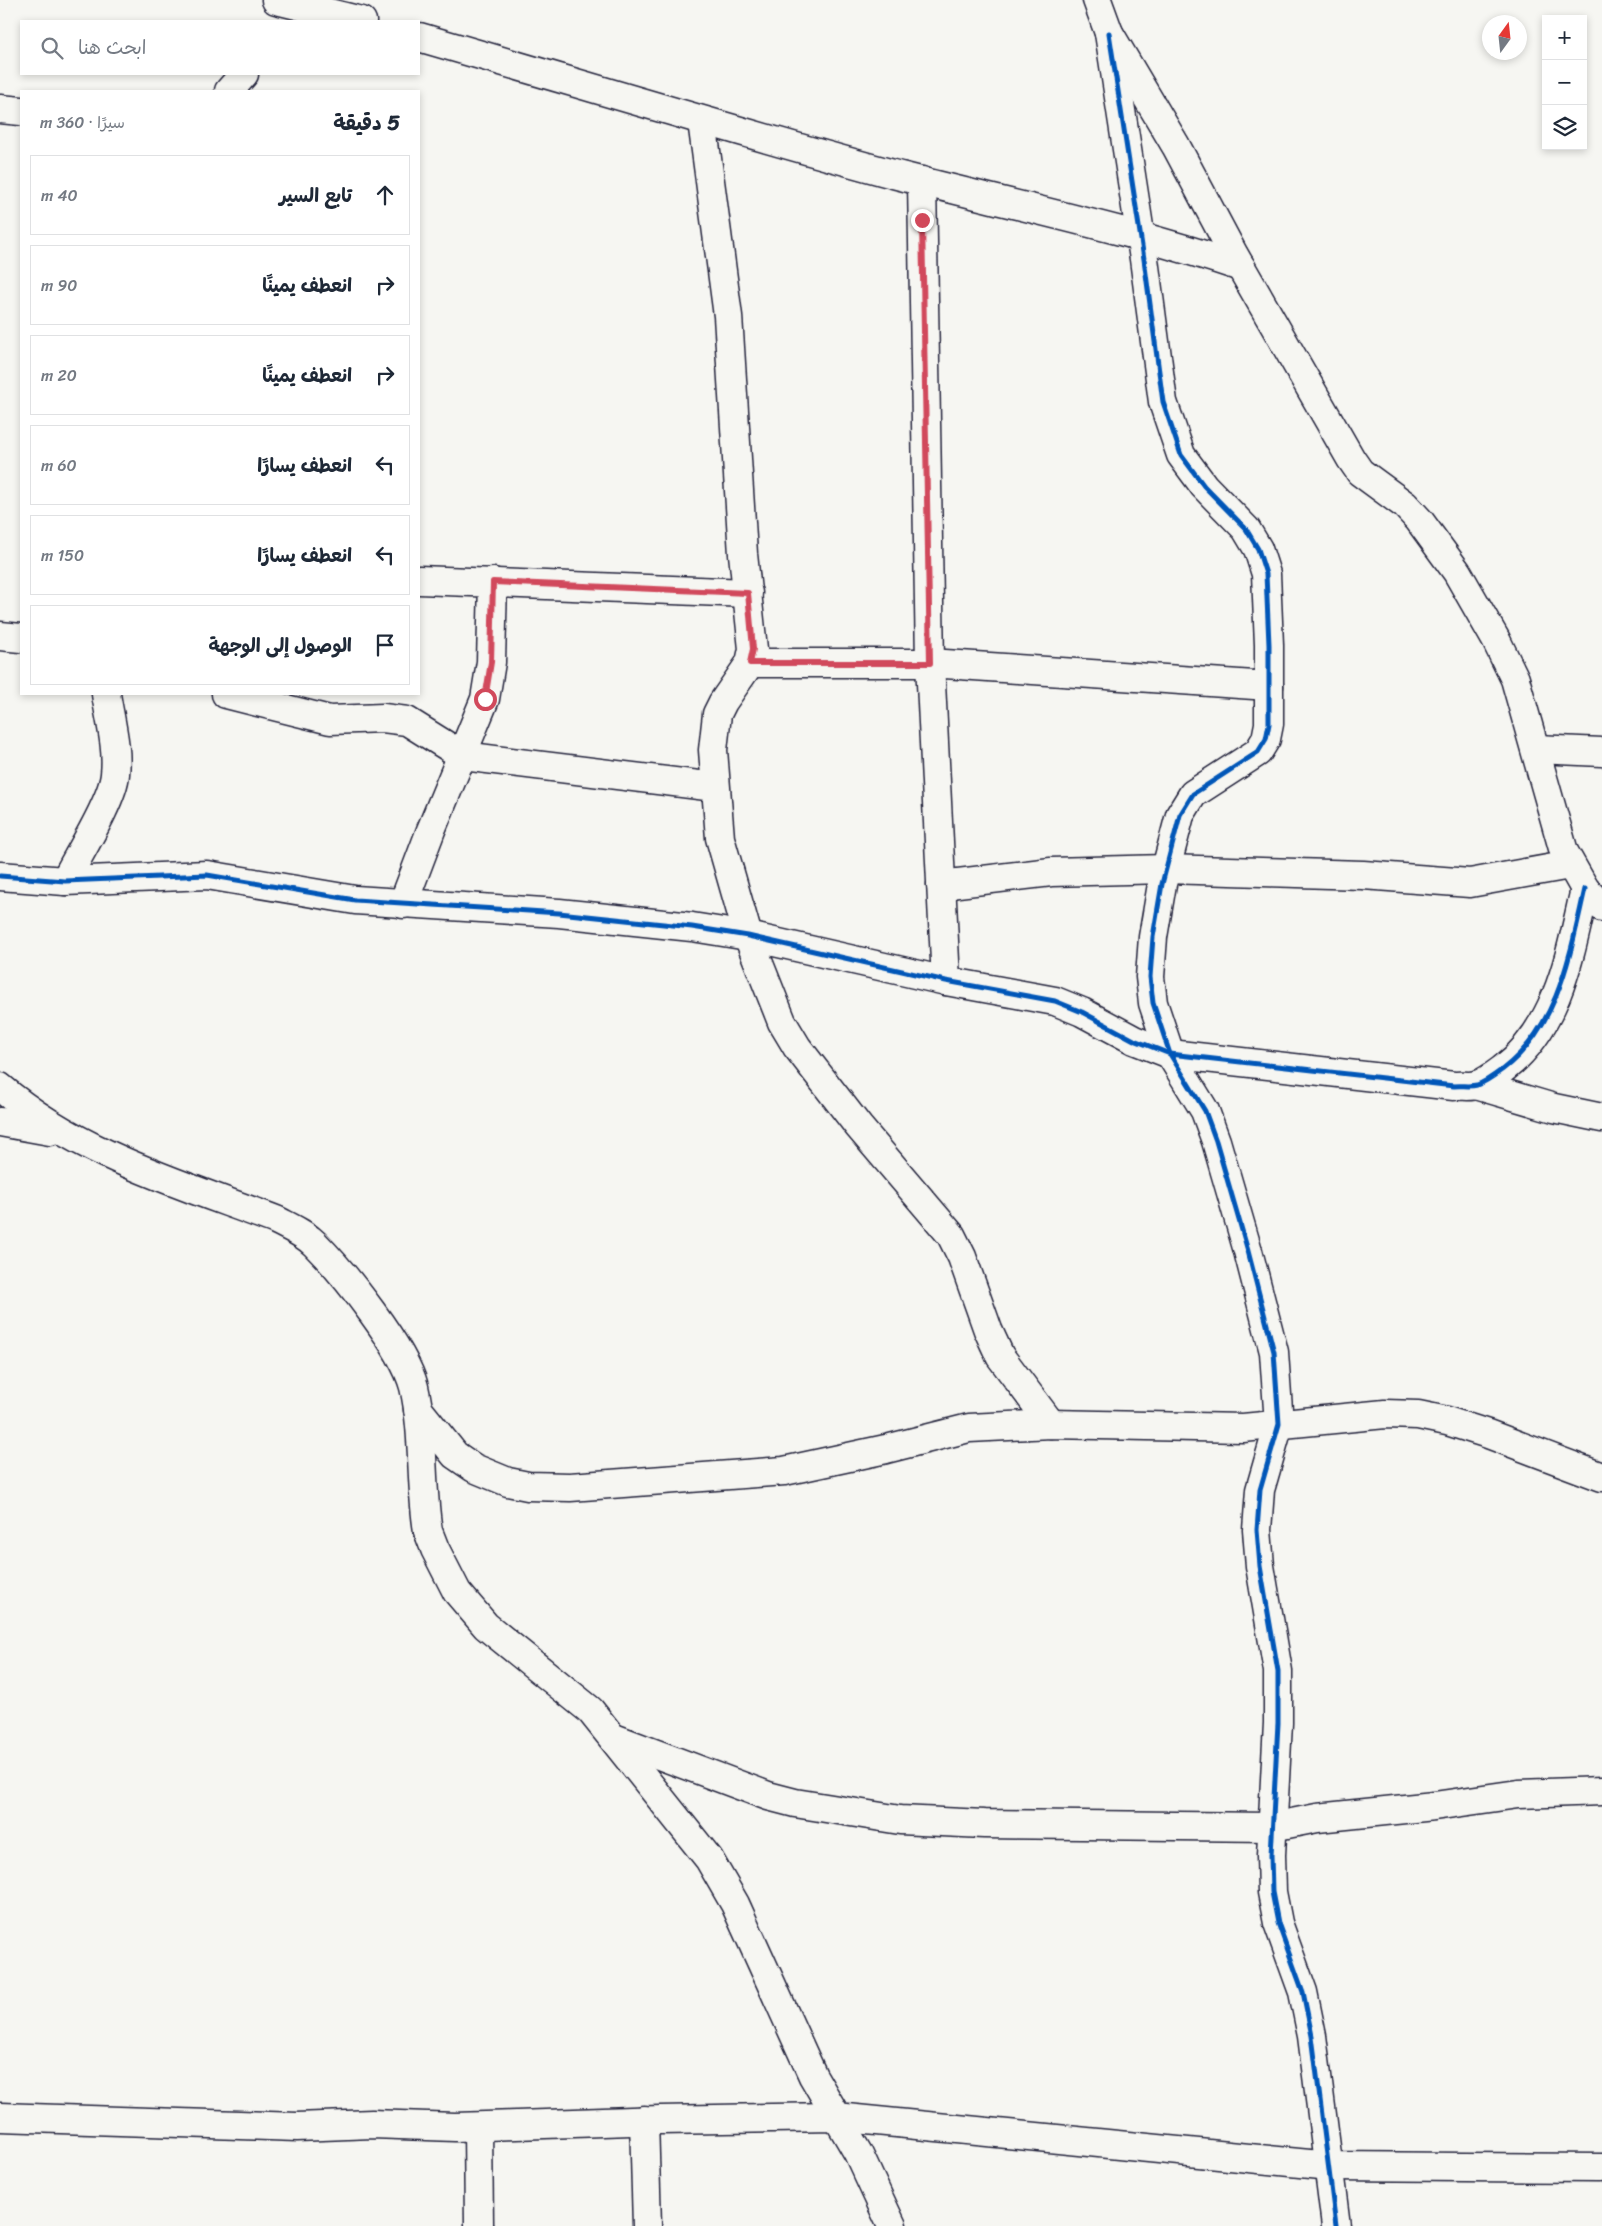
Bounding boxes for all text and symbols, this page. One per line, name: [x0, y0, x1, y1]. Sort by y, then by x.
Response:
north arrow: [1482, 15, 1527, 60]
map controls: [1542, 15, 1587, 150]
button: +: [1542, 15, 1587, 60]
search box: [20, 20, 420, 75]
text: ابحث هنا: [78, 31, 146, 64]
icon: search: [38, 34, 66, 62]
button: −: [1542, 60, 1587, 105]
text: 5 دقيقة: [333, 104, 400, 142]
button: layers: [1542, 105, 1587, 150]
text: سيرًا · 360 m: [40, 108, 125, 137]
text: تابع السير: [279, 179, 352, 212]
text: 40 m: [41, 181, 78, 210]
icon: ahead: [371, 181, 399, 209]
route end: [911, 209, 934, 232]
text: انعطف يمينًا: [262, 269, 352, 302]
text: 90 m: [41, 271, 77, 300]
icon: right: [371, 271, 399, 299]
text: انعطف يمينًا: [262, 359, 352, 392]
text: 20 m: [41, 361, 77, 390]
icon: right: [371, 361, 399, 389]
text: انعطف يسارًا: [257, 449, 352, 482]
text: 60 m: [41, 451, 77, 480]
icon: left: [371, 451, 399, 479]
text: انعطف يسارًا: [257, 539, 352, 572]
text: 150 m: [41, 541, 84, 570]
icon: left: [371, 541, 399, 569]
text: الوصول إلى الوجهة: [209, 629, 352, 662]
icon: arrive: [371, 631, 399, 659]
route start: [474, 688, 497, 711]

